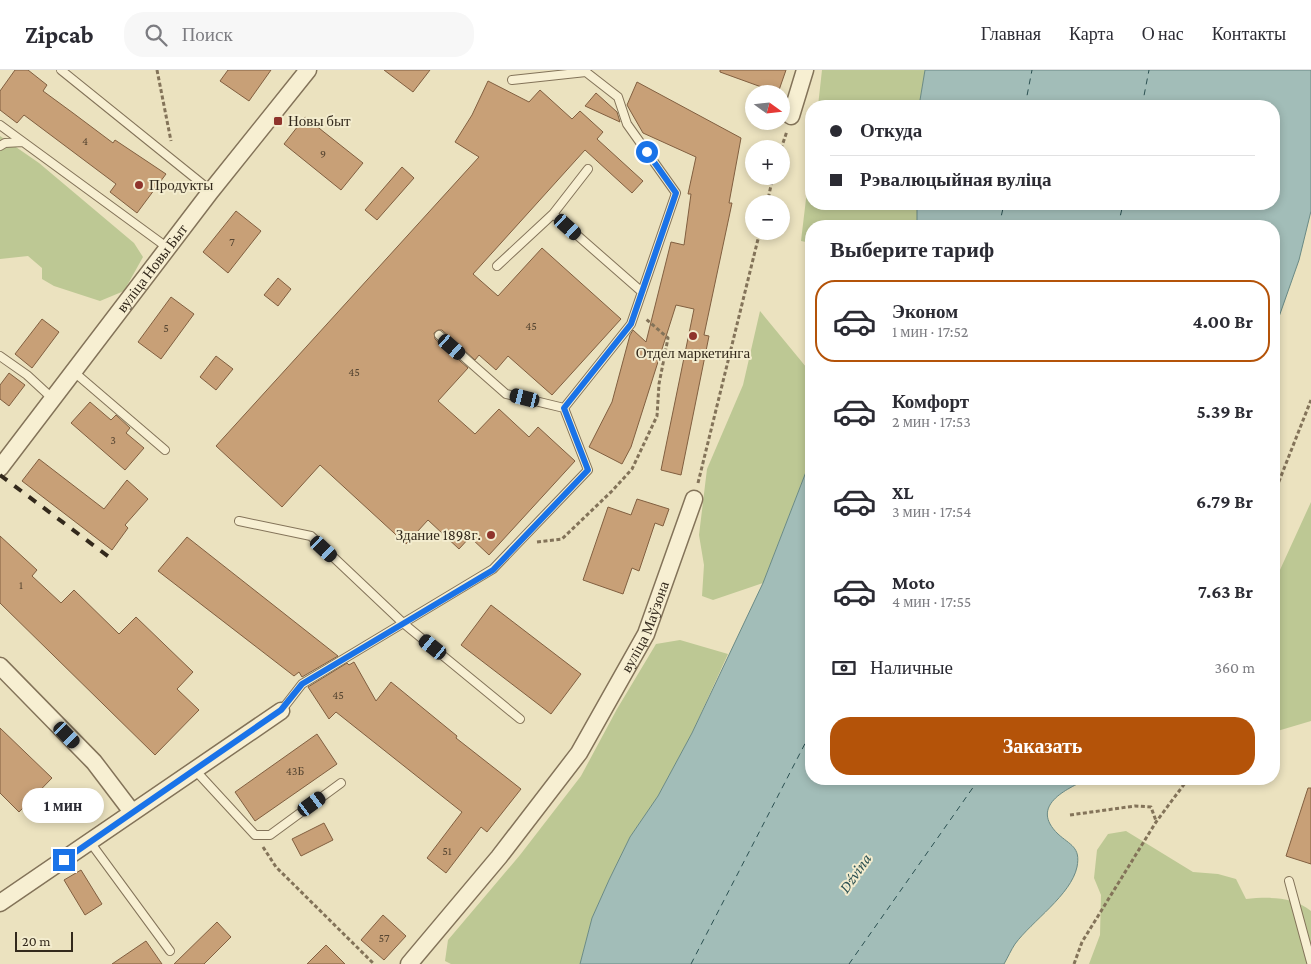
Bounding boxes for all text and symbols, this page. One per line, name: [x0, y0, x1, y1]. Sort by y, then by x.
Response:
search box: [124, 12, 474, 57]
text: Zipcab: [25, 21, 94, 48]
icon: search: [142, 21, 170, 49]
text: Поиск: [182, 24, 233, 45]
text: Главная: [981, 24, 1041, 44]
text: Карта: [1069, 24, 1114, 44]
text: О нас: [1142, 24, 1184, 44]
text: Контакты: [1212, 24, 1286, 44]
north arrow: [745, 85, 790, 130]
map controls: [745, 85, 790, 240]
place label: Новы быт: [288, 113, 351, 129]
marker: Новы быт: [272, 115, 284, 127]
text: Откуда: [860, 120, 922, 141]
house number: 4: [82, 134, 88, 148]
button: +: [745, 140, 790, 185]
route start: [636, 141, 658, 163]
house number: 9: [320, 147, 326, 161]
text: Рэвалюцыйная вуліца: [860, 169, 1052, 190]
place label: Продукты: [149, 177, 213, 193]
marker: Продукты: [133, 179, 145, 191]
button: −: [745, 195, 790, 240]
car: [551, 211, 584, 243]
street label: вуліца Новы Быт: [114, 221, 191, 315]
house number: 7: [229, 235, 235, 249]
text: Выберите тариф: [830, 237, 994, 262]
icon: car: [832, 299, 877, 344]
text: Эконом: [892, 301, 958, 322]
text: 4.00 Br: [1192, 311, 1253, 332]
house number: 45: [525, 319, 537, 333]
house number: 5: [163, 321, 169, 335]
text: 1 мин · 17:52: [892, 323, 968, 340]
marker: Отдел маркетинга: [687, 330, 699, 342]
car: [435, 331, 468, 363]
place label: Отдел маркетинга: [636, 345, 750, 361]
house number: 45: [348, 365, 360, 379]
car: [508, 387, 541, 409]
icon: car: [832, 389, 877, 434]
text: Комфорт: [892, 391, 969, 412]
text: 5.39 Br: [1196, 401, 1253, 422]
text: 2 мин · 17:53: [892, 413, 971, 430]
house number: 3: [110, 433, 116, 447]
icon: car: [832, 479, 877, 524]
text: XL: [892, 482, 914, 503]
text: 6.79 Br: [1196, 491, 1253, 512]
text: 3 мин · 17:54: [892, 503, 972, 520]
place label: Здание 1898г.: [396, 527, 481, 543]
marker: Здание 1898г.: [485, 529, 497, 541]
car: [307, 533, 340, 565]
icon: car: [832, 569, 877, 614]
text: Moto: [892, 572, 935, 593]
house number: 1: [19, 578, 23, 592]
street label: вуліца Маўзона: [618, 579, 672, 675]
text: 7.63 Br: [1198, 581, 1253, 602]
text: 4 мин · 17:55: [892, 593, 971, 610]
car: [416, 632, 449, 662]
icon: cash: [830, 654, 858, 682]
text: Наличные: [870, 657, 953, 678]
text: 360 m: [1214, 659, 1255, 676]
house number: 45: [332, 688, 344, 702]
button: Заказать: [830, 717, 1255, 775]
car: [51, 719, 82, 751]
house number: 43Б: [286, 764, 304, 778]
callout: 1 мин: [23, 788, 105, 822]
car: [295, 789, 328, 819]
text: 1 мин: [44, 797, 82, 814]
house number: 51: [442, 844, 452, 858]
route end: [53, 849, 75, 871]
water label: Dźvina: [836, 850, 875, 896]
scale bar: [15, 929, 72, 952]
house number: 57: [379, 931, 390, 945]
text: 20 m: [22, 933, 50, 949]

